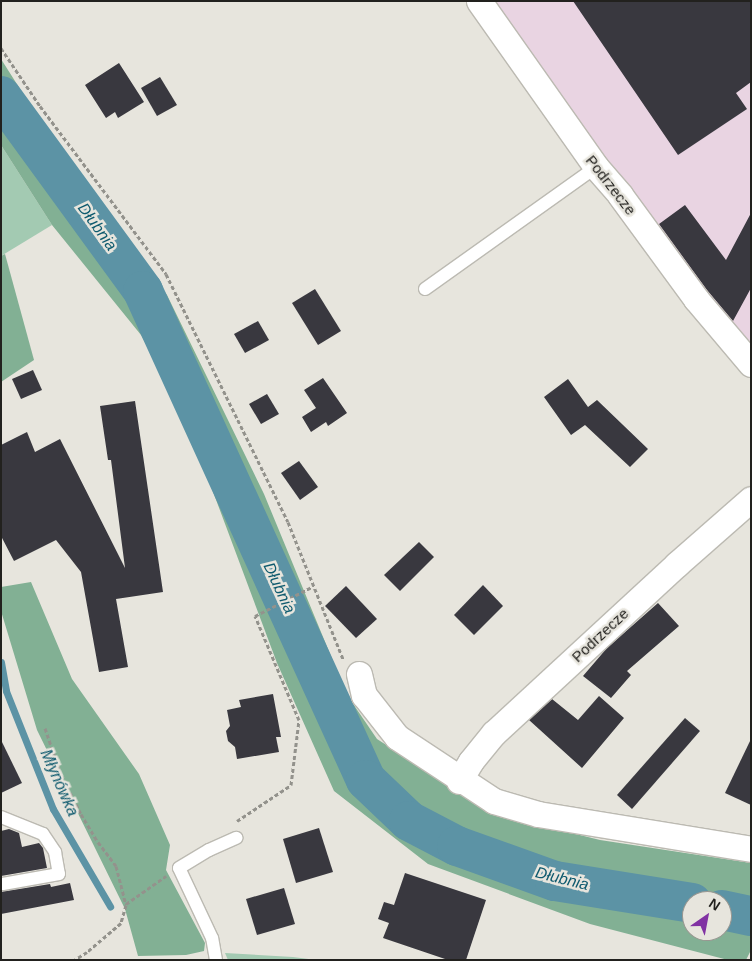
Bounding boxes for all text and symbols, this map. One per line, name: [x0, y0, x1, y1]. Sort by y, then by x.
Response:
street label: Podrzecze: [582, 152, 640, 218]
water label: Dłubnia: [73, 199, 121, 255]
water label: Dłubnia: [259, 559, 299, 617]
street label: Podrzecze: [568, 604, 632, 666]
water label: Młynówka: [36, 747, 82, 819]
water label: Dłubnia: [533, 863, 591, 895]
north arrow: [682, 891, 732, 941]
text: N: [706, 895, 723, 914]

